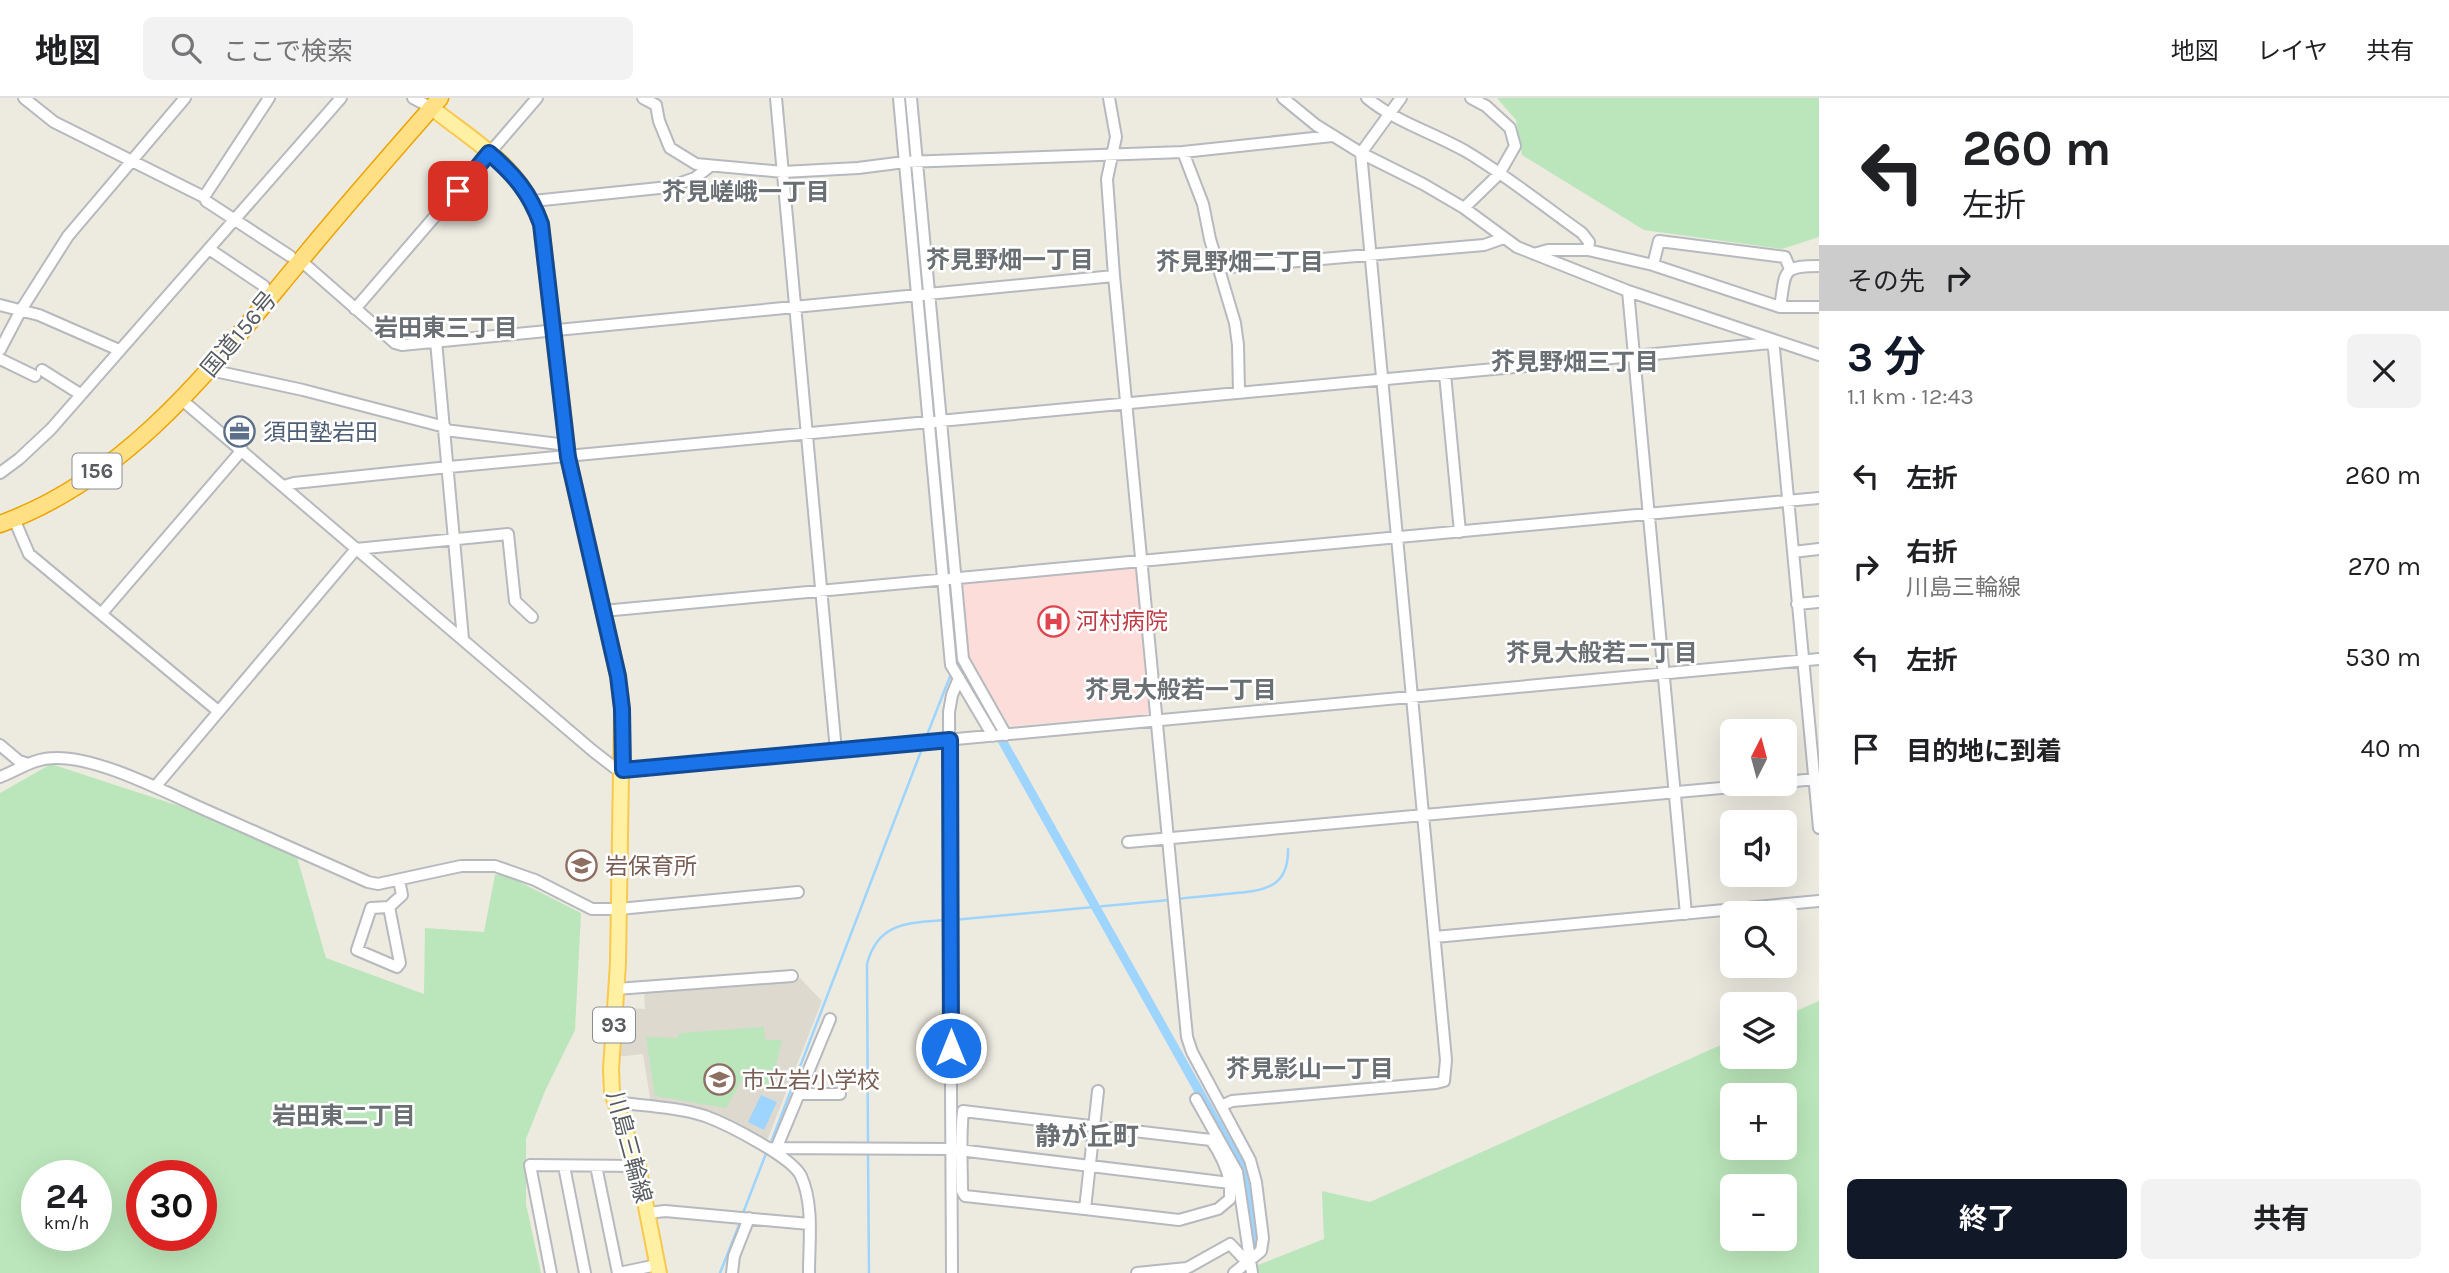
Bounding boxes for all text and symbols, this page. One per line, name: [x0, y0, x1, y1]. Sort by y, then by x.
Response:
search box: [143, 17, 633, 80]
icon: search: [167, 29, 205, 67]
text: 地図: [35, 32, 101, 70]
text: ここで検索: [223, 36, 353, 67]
text: 地図: [2171, 37, 2219, 65]
text: レイヤ: [2257, 37, 2328, 65]
text: 共有: [2366, 37, 2414, 65]
text: 260 m: [1962, 120, 2111, 177]
icon: left: [1847, 126, 1938, 217]
pin: [428, 161, 488, 221]
icon: arrive: [439, 172, 477, 210]
district label: 芥見嵯峨一丁目: [662, 178, 830, 206]
text: 左折: [1962, 187, 2026, 224]
district label: 芥見野畑一丁目: [926, 246, 1094, 274]
district label: 芥見野畑二丁目: [1156, 248, 1324, 276]
icon: right: [1939, 259, 1977, 297]
text: その先: [1847, 266, 1925, 297]
street label: 国道156号: [196, 286, 282, 382]
district label: 岩田東三丁目: [374, 314, 518, 342]
text: 3 分: [1847, 332, 1926, 382]
button: close: [2347, 334, 2421, 408]
district label: 芥見野畑三丁目: [1491, 348, 1659, 376]
text: 1.1 km · 12:43: [1847, 383, 1974, 410]
office icon: 須田塾岩田: [223, 415, 257, 449]
place label: 須田塾岩田: [263, 419, 378, 446]
road number: 156: [72, 454, 122, 488]
icon: left: [1847, 457, 1885, 495]
text: 260 m: [2345, 460, 2421, 491]
text: 左折: [1906, 463, 1958, 494]
text: 右折: [1906, 537, 1958, 568]
icon: right: [1847, 548, 1885, 586]
text: 270 m: [2348, 551, 2421, 582]
text: 川島三輪線: [1906, 574, 2021, 601]
hospital icon: 河村病院: [1036, 604, 1070, 638]
place label: 河村病院: [1076, 608, 1168, 635]
district label: 芥見大般若二丁目: [1506, 639, 1698, 667]
icon: left: [1847, 639, 1885, 677]
text: 530 m: [2345, 642, 2421, 673]
text: 左折: [1906, 645, 1958, 676]
district label: 芥見大般若一丁目: [1085, 676, 1277, 704]
north arrow: [1720, 719, 1797, 796]
map controls: [1720, 719, 1797, 1251]
icon: arrive: [1847, 730, 1885, 768]
text: 40 m: [2361, 733, 2421, 764]
text: 目的地に到着: [1906, 736, 2062, 767]
button: sound: [1720, 810, 1797, 887]
school or university icon: 岩保育所: [565, 849, 599, 883]
place label: 岩保育所: [605, 853, 697, 880]
button: search: [1720, 901, 1797, 978]
button: layers: [1720, 992, 1797, 1069]
road number: 93: [593, 1007, 635, 1042]
position arrow: [914, 1011, 988, 1085]
district label: 芥見影山一丁目: [1226, 1055, 1394, 1083]
school or university icon: 市立岩小学校: [702, 1063, 736, 1097]
place label: 市立岩小学校: [742, 1067, 880, 1094]
button: +: [1720, 1083, 1797, 1160]
street label: 川島三輪線: [601, 1088, 657, 1206]
district label: 岩田東二丁目: [272, 1102, 416, 1130]
district label: 静が丘町: [1035, 1121, 1139, 1152]
speed limit sign: 30: [126, 1160, 217, 1251]
button: −: [1720, 1174, 1797, 1251]
text: 24: [46, 1176, 88, 1217]
button: 終了: [1847, 1179, 2127, 1259]
button: 共有: [2141, 1179, 2421, 1259]
text: km/h: [44, 1212, 89, 1234]

